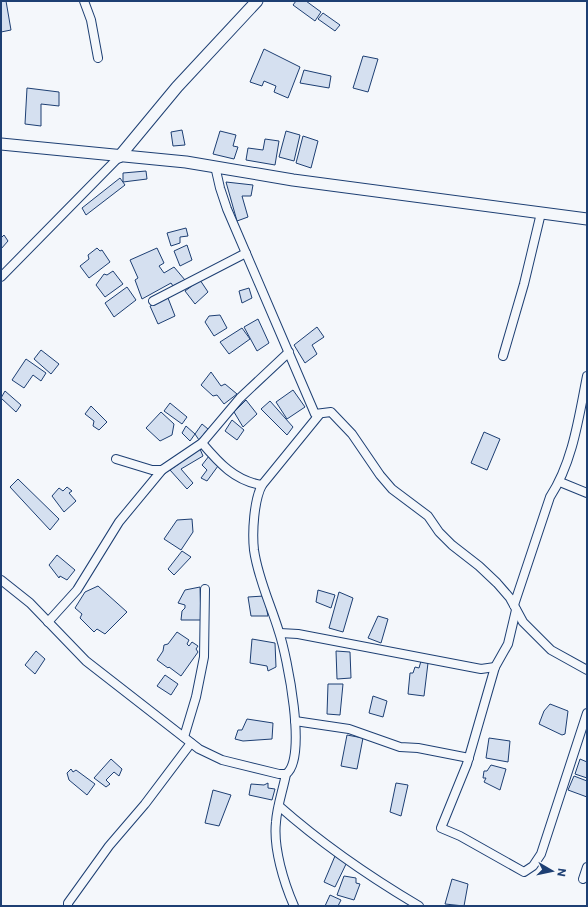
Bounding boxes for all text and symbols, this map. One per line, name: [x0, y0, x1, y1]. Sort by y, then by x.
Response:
north arrow: [532, 851, 572, 891]
text: N: [555, 868, 569, 878]

